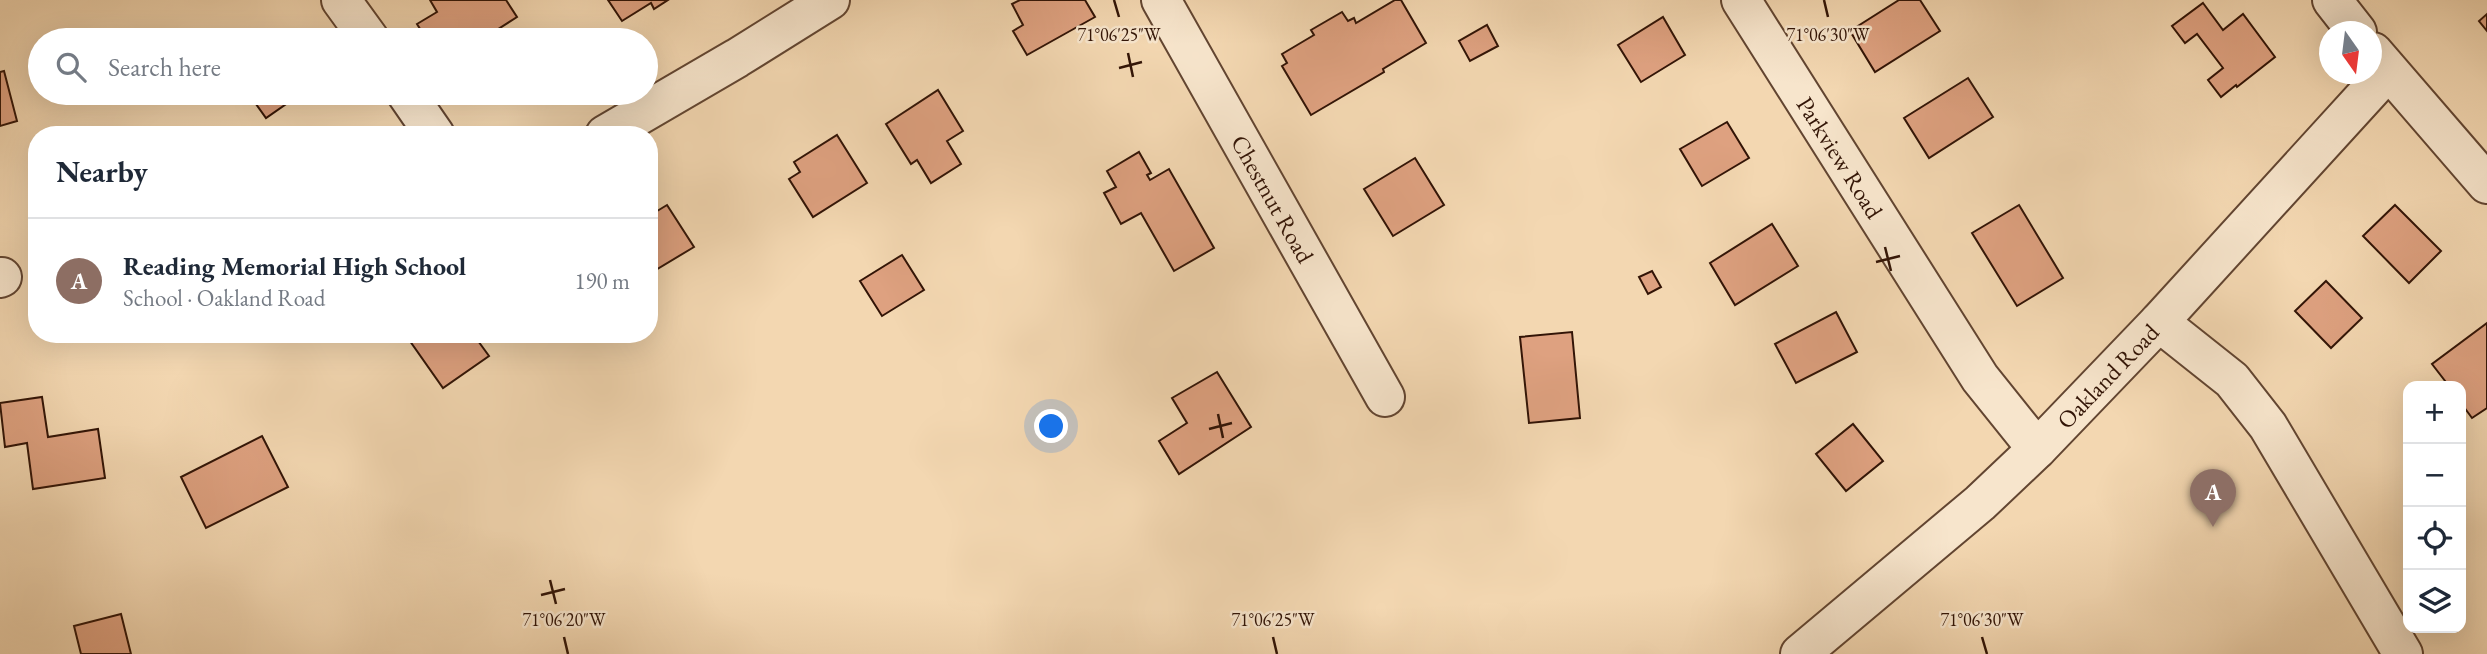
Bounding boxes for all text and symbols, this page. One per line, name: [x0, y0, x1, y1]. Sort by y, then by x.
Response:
north arrow: [2319, 21, 2382, 84]
text: 71°06'25"W: [1077, 23, 1161, 46]
text: 71°06'30"W: [1786, 23, 1870, 46]
search box: [28, 28, 658, 105]
icon: search: [52, 48, 90, 86]
text: Search here: [108, 50, 221, 84]
street label: Parkview Road: [1790, 91, 1891, 225]
street label: Chestnut Road: [1225, 129, 1322, 269]
text: Nearby: [56, 152, 148, 191]
text: Reading Memorial High School: [123, 249, 466, 283]
text: A: [71, 266, 87, 296]
text: 190 m: [574, 266, 630, 296]
text: School · Oakland Road: [123, 283, 325, 313]
street label: Oakland Road: [2050, 316, 2166, 435]
map controls: [2403, 381, 2466, 633]
button: +: [2403, 381, 2466, 444]
your location: [1034, 409, 1068, 443]
button: −: [2403, 444, 2466, 507]
pin: A: [2190, 469, 2236, 527]
button: locate: [2403, 507, 2466, 570]
button: layers: [2403, 570, 2466, 633]
text: 71°06'20"W: [522, 608, 606, 631]
text: 71°06'25"W: [1231, 608, 1315, 631]
text: 71°06'30"W: [1940, 608, 2024, 631]

